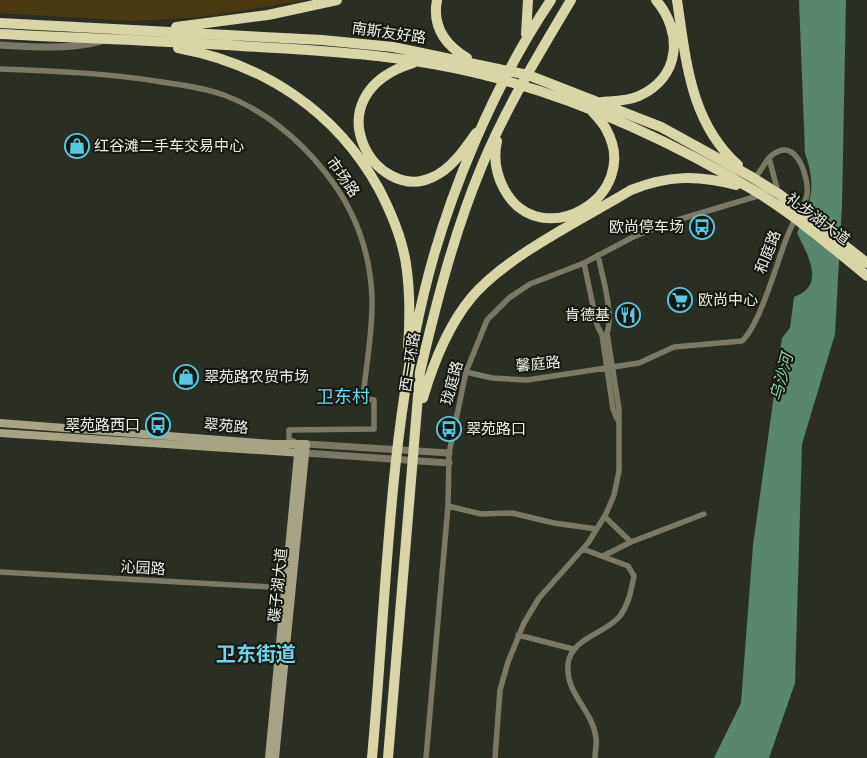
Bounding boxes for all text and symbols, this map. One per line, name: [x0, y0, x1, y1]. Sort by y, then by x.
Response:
street label: 南斯友好路: [351, 19, 427, 47]
shop icon: 红谷滩二手车交易中心: [64, 133, 90, 159]
place label: 红谷滩二手车交易中心: [94, 137, 244, 155]
street label: 市场路: [323, 153, 363, 201]
street label: 礼步湖大道: [783, 189, 853, 249]
bus stop icon: 欧尚停车场: [689, 214, 715, 240]
place label: 欧尚停车场: [609, 218, 684, 236]
street label: 和庭路: [752, 228, 784, 276]
supermarket icon: 欧尚中心: [667, 287, 693, 313]
place label: 欧尚中心: [698, 291, 758, 309]
restaurant icon: 肯德基: [615, 302, 641, 328]
place label: 肯德基: [565, 306, 610, 324]
street label: 西一环路: [396, 331, 424, 393]
water label: 乌沙河: [766, 349, 798, 403]
street label: 馨庭路: [515, 353, 561, 375]
street label: 珑庭路: [437, 359, 467, 407]
shop icon: 翠苑路农贸市场: [173, 364, 199, 390]
place label: 翠苑路农贸市场: [204, 368, 309, 386]
district label: 卫东村: [316, 386, 370, 408]
bus stop icon: 翠苑路西口: [145, 412, 171, 438]
street label: 翠苑路: [203, 415, 249, 437]
place label: 翠苑路西口: [65, 416, 140, 434]
bus stop icon: 翠苑路口: [436, 416, 462, 442]
place label: 翠苑路口: [466, 420, 526, 438]
street label: 碟子湖大道: [265, 547, 291, 623]
street label: 沁园路: [120, 558, 166, 578]
district label: 卫东街道: [216, 642, 296, 666]

